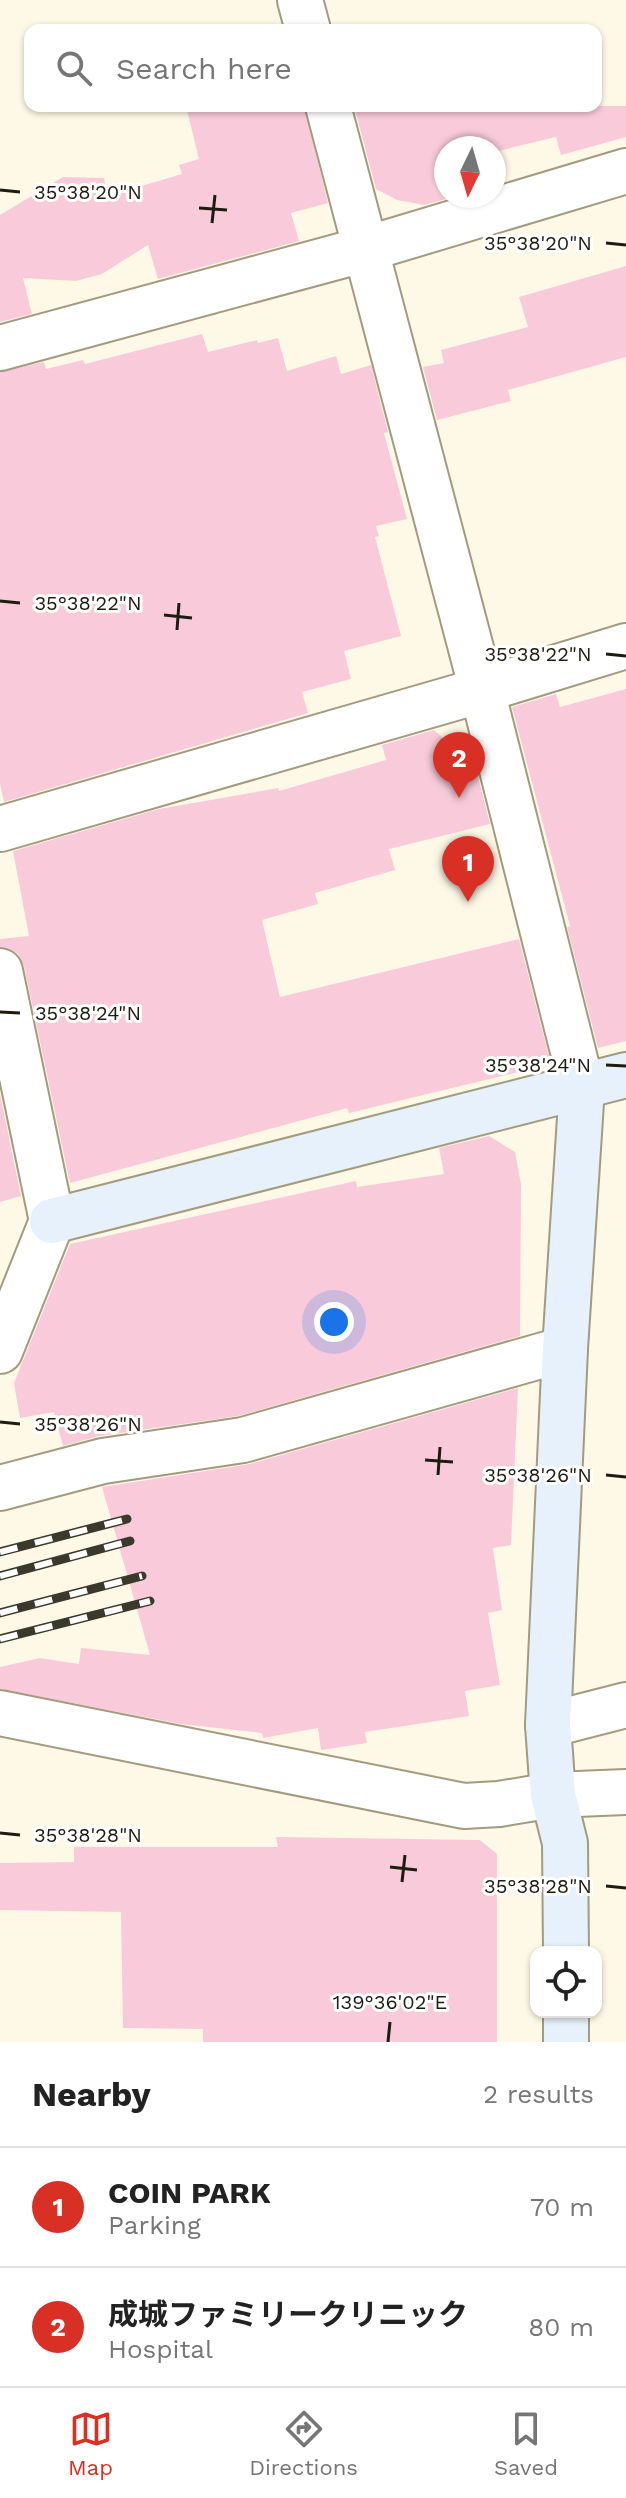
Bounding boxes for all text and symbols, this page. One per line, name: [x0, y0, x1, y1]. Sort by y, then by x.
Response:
search box: [24, 24, 602, 112]
icon: search: [52, 46, 96, 90]
text: Search here: [116, 51, 292, 86]
north arrow: [434, 136, 506, 208]
text: 35°38'20"N: [34, 180, 142, 204]
text: 35°38'20"N: [484, 231, 592, 255]
text: 35°38'22"N: [34, 591, 142, 615]
text: 35°38'22"N: [484, 642, 592, 666]
pin: 2: [433, 732, 485, 798]
pin: 1: [442, 836, 494, 902]
text: 35°38'24"N: [35, 1001, 141, 1025]
text: 35°38'24"N: [485, 1053, 591, 1077]
your location: [314, 1302, 354, 1342]
text: 35°38'26"N: [34, 1412, 142, 1436]
text: 35°38'26"N: [484, 1463, 592, 1487]
text: 35°38'28"N: [34, 1823, 142, 1847]
text: 35°38'28"N: [484, 1874, 592, 1898]
map controls: [530, 1946, 602, 2018]
button: locate: [530, 1946, 602, 2018]
text: 139°36'02"E: [333, 1990, 447, 2014]
text: Nearby: [32, 2074, 151, 2114]
text: 2 results: [483, 2079, 594, 2109]
text: COIN PARK: [108, 2175, 271, 2210]
text: 1: [52, 2192, 64, 2222]
text: 70 m: [530, 2192, 594, 2222]
text: Parking: [108, 2210, 201, 2240]
text: 成城ファミリークリニック: [108, 2297, 468, 2332]
text: 2: [50, 2312, 66, 2342]
text: 80 m: [528, 2312, 594, 2342]
text: Hospital: [108, 2334, 213, 2364]
tab: Map: [68, 2407, 113, 2480]
tab: Directions: [249, 2407, 358, 2480]
tab: Saved: [494, 2407, 558, 2480]

